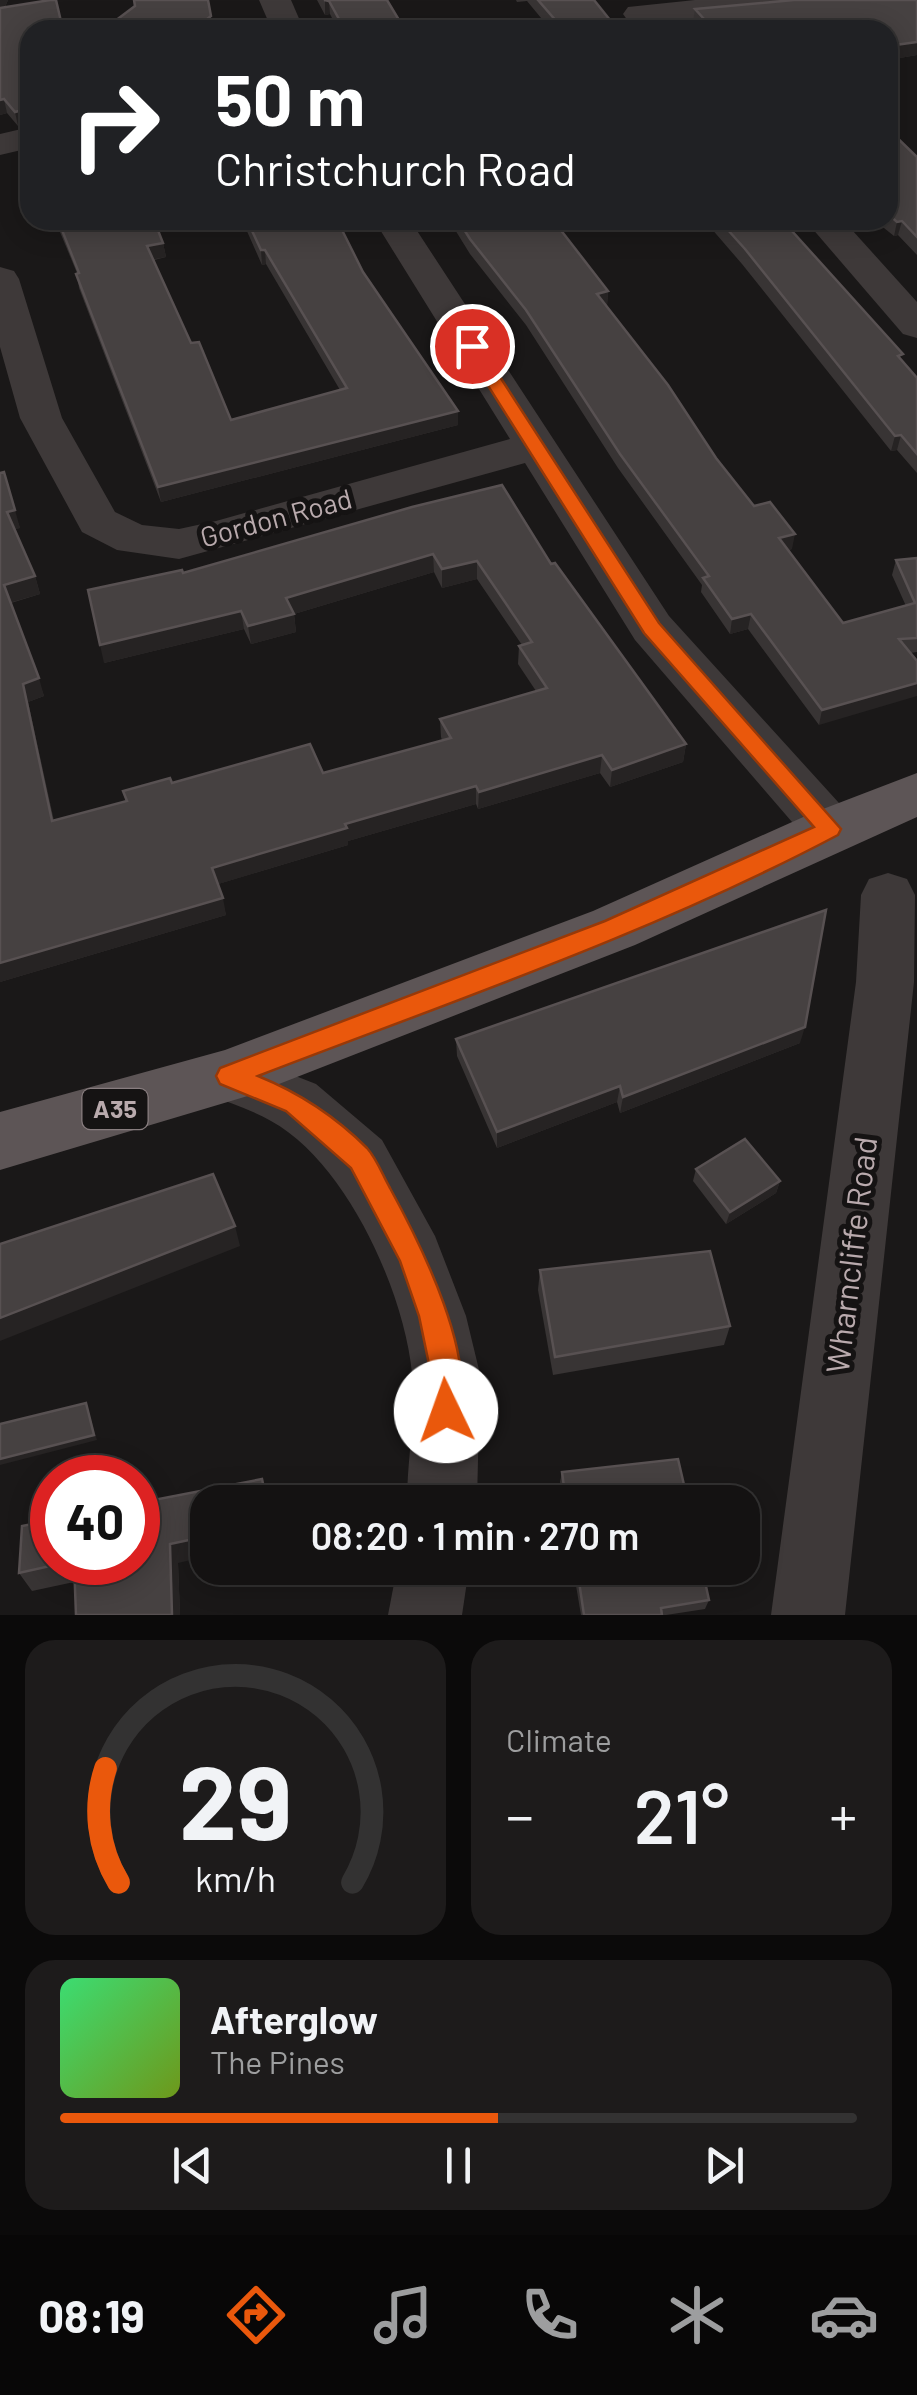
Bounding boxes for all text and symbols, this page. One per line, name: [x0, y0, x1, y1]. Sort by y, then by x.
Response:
text: 50 m: [215, 56, 365, 140]
icon: right: [50, 60, 180, 190]
text: Christchurch Road: [215, 141, 576, 195]
pin: [430, 304, 515, 389]
icon: arrive: [445, 319, 500, 374]
street label: Gordon Road: [196, 480, 355, 554]
road number: A35: [82, 1089, 148, 1129]
street label: Wharncliffe Road: [817, 1134, 883, 1375]
position arrow: [394, 1359, 498, 1463]
speed limit sign: 40: [30, 1455, 160, 1585]
text: 08:20 · 1 min · 270 m: [311, 1512, 639, 1558]
text: Climate: [506, 1720, 612, 1758]
text: 29: [179, 1736, 292, 1861]
text: 21°: [634, 1769, 729, 1859]
text: −: [506, 1781, 534, 1847]
text: +: [829, 1781, 857, 1847]
text: km/h: [195, 1856, 276, 1899]
text: Afterglow: [210, 1996, 378, 2042]
text: The Pines: [210, 2042, 345, 2080]
icon: previous: [165, 2138, 220, 2193]
icon: pause: [431, 2138, 486, 2193]
icon: next: [697, 2138, 752, 2193]
icon: directions: [221, 2280, 291, 2350]
icon: music: [368, 2280, 438, 2350]
icon: phone: [515, 2280, 585, 2350]
icon: climate: [662, 2280, 732, 2350]
icon: car: [809, 2280, 879, 2350]
text: 08:19: [38, 2288, 145, 2342]

